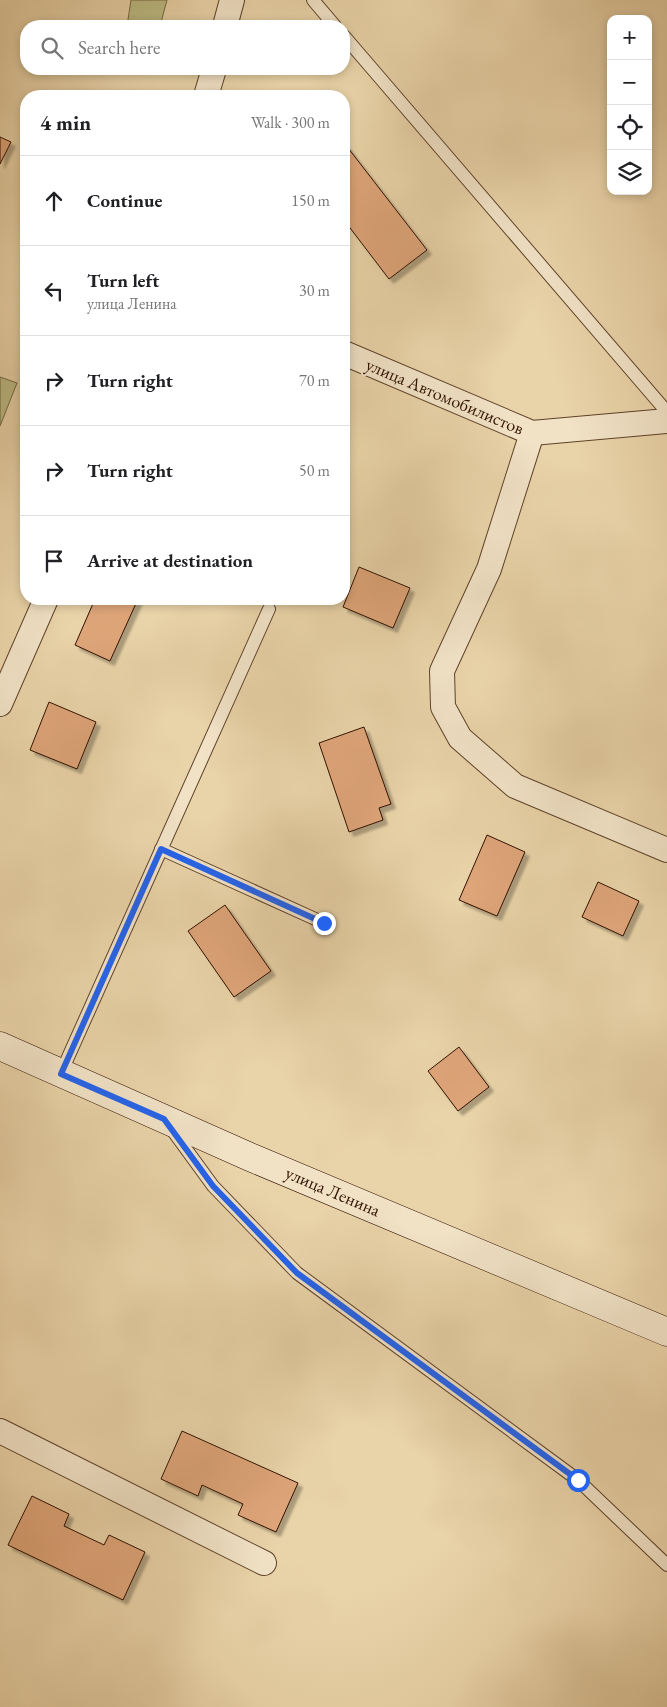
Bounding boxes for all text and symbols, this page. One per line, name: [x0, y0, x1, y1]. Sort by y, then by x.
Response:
map controls: [607, 15, 652, 195]
button: +: [607, 15, 652, 60]
search box: [20, 20, 350, 75]
icon: search: [38, 34, 66, 62]
text: Search here: [78, 35, 160, 60]
button: −: [607, 60, 652, 105]
button: locate: [607, 105, 652, 150]
text: 4 min: [40, 109, 91, 136]
text: Walk · 300 m: [251, 112, 330, 133]
button: layers: [607, 150, 652, 195]
icon: ahead: [40, 187, 68, 215]
text: Continue: [87, 188, 162, 213]
text: 150 m: [291, 190, 330, 211]
text: Turn left: [87, 268, 159, 293]
icon: left: [40, 277, 68, 305]
text: 30 m: [299, 280, 330, 301]
text: улица Ленина: [87, 293, 177, 314]
street label: улица Автомобилистов: [363, 352, 528, 440]
icon: right: [40, 367, 68, 395]
text: Turn right: [87, 368, 173, 393]
text: 70 m: [299, 370, 330, 391]
icon: right: [40, 457, 68, 485]
text: Turn right: [87, 458, 173, 483]
text: 50 m: [299, 460, 330, 481]
icon: arrive: [40, 547, 68, 575]
text: Arrive at destination: [87, 548, 253, 573]
route end: [313, 912, 336, 935]
street label: улица Ленина: [282, 1161, 385, 1222]
route start: [567, 1469, 590, 1492]

